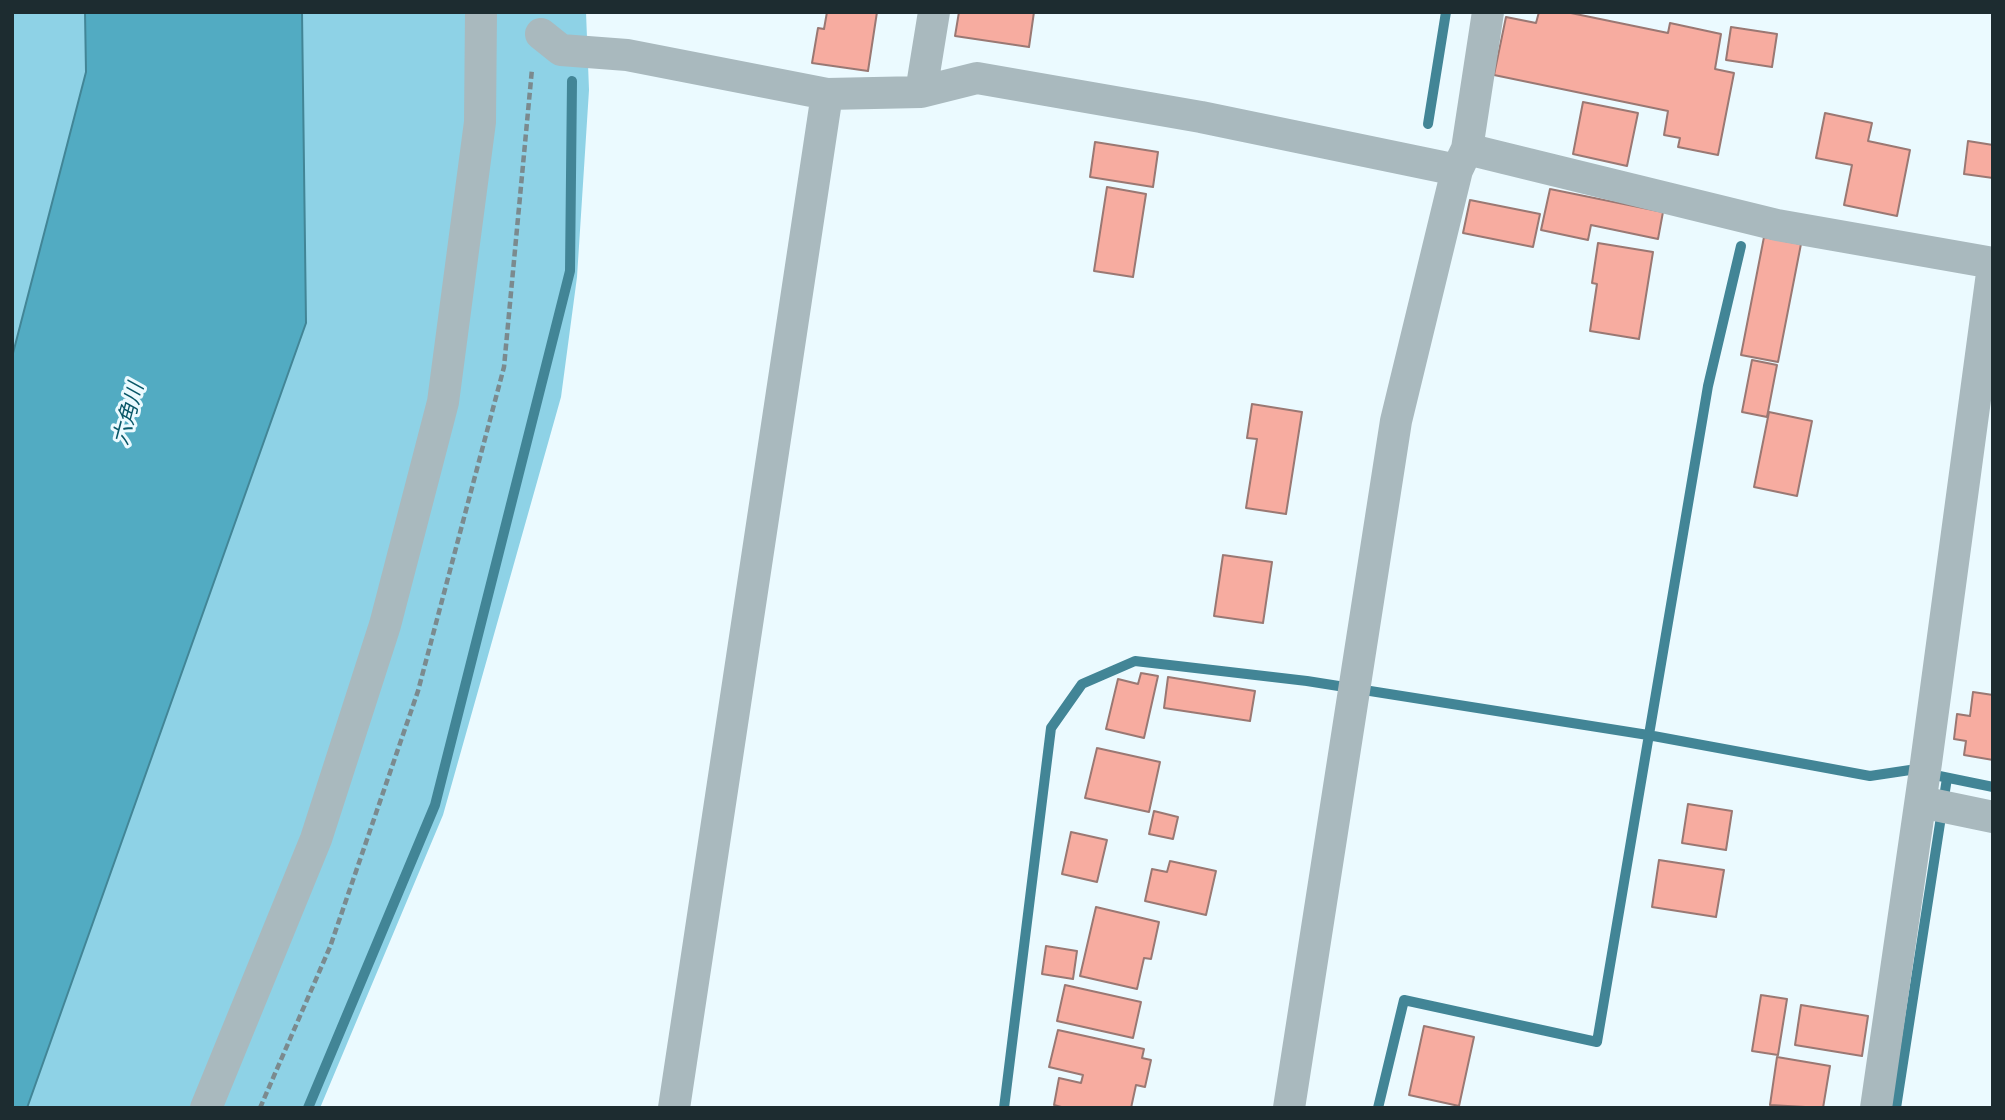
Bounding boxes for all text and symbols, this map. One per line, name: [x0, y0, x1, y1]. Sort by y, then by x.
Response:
water label: 六角川: [109, 380, 149, 448]

